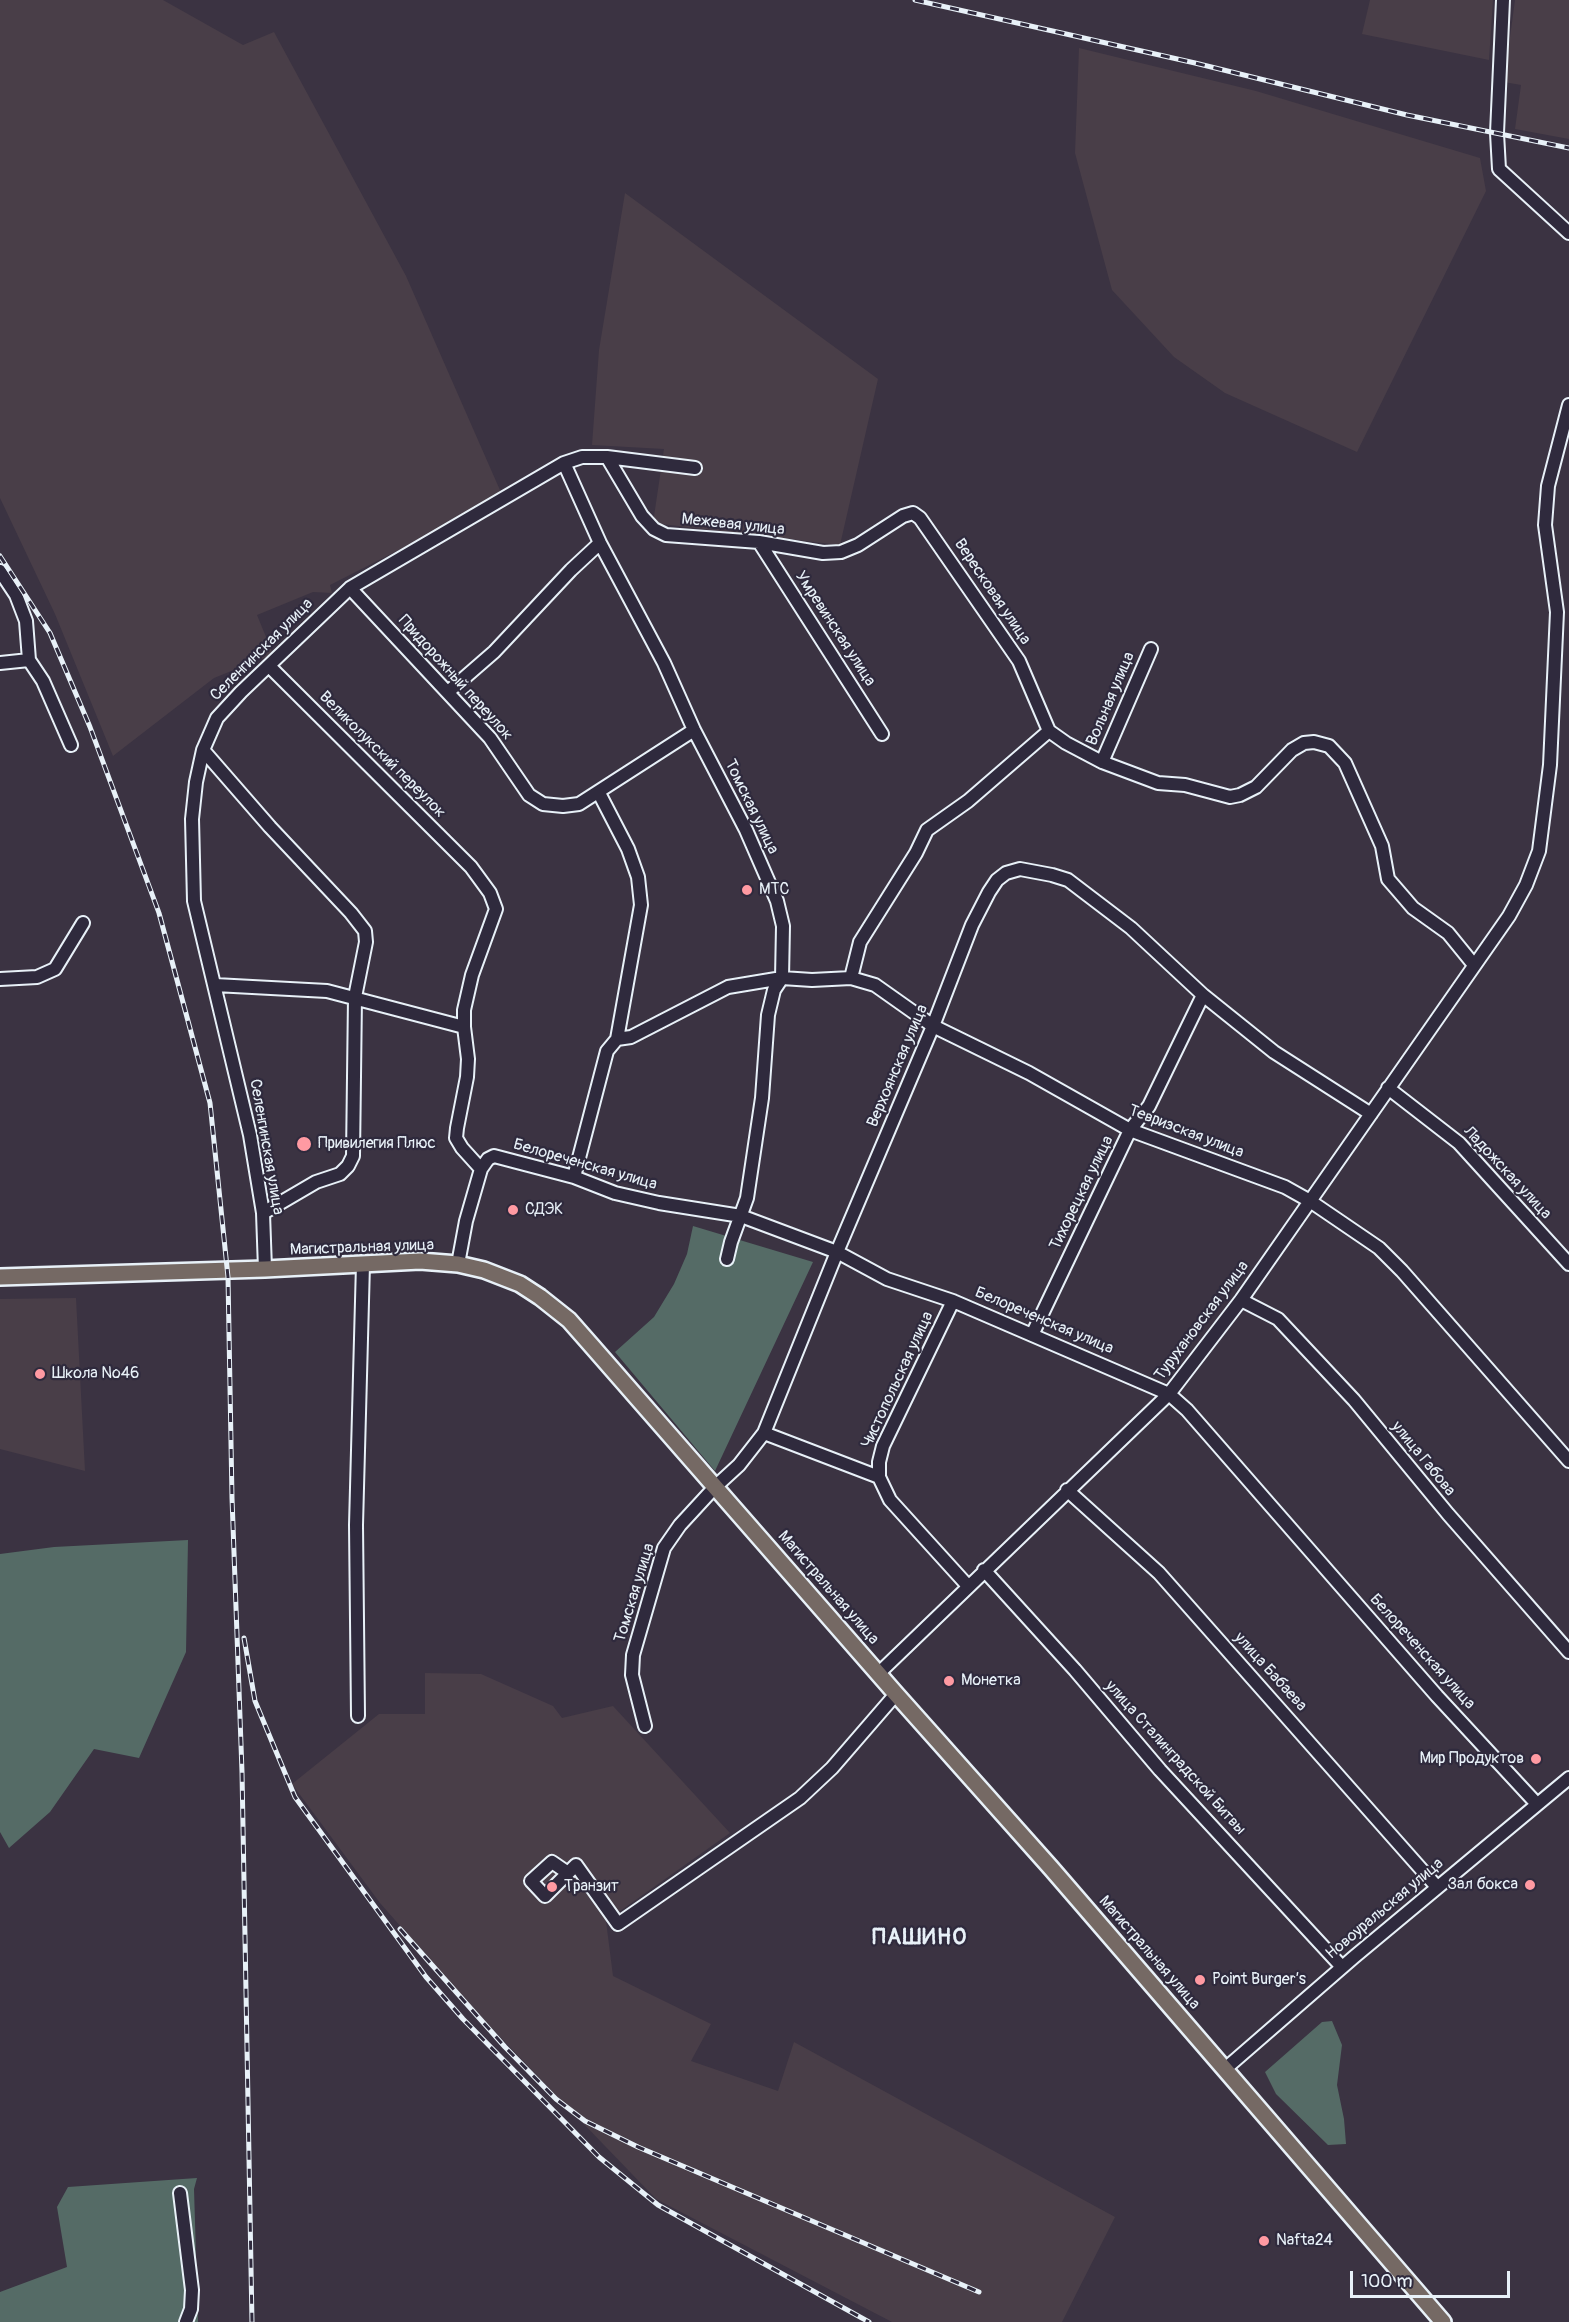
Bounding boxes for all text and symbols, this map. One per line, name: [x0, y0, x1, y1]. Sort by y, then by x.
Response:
street label: Межевая улица: [680, 510, 786, 540]
street label: Вересковая улица: [950, 535, 1034, 649]
street label: Умревинская улица: [791, 568, 879, 690]
street label: Селенгинская улица: [207, 595, 317, 705]
street label: Придорожный переулок: [394, 611, 516, 745]
street label: Вольная улица: [1083, 649, 1139, 749]
street label: Великолукский переулок: [315, 688, 449, 822]
street label: Томская улица: [720, 757, 782, 857]
place label: МТС: [759, 880, 789, 900]
marker: МТС: [740, 883, 754, 897]
street label: Верхоянская улица: [864, 1002, 932, 1130]
street label: Селенгинская улица: [245, 1078, 287, 1216]
street label: Тевризская улица: [1126, 1101, 1246, 1163]
street label: Ладожская улица: [1459, 1123, 1555, 1223]
street label: Тихорецкая улица: [1046, 1133, 1118, 1253]
place label: Привилегия Плюс: [318, 1134, 436, 1154]
marker: Привилегия Плюс: [295, 1135, 313, 1153]
street label: Белореченская улица: [511, 1135, 659, 1195]
place label: СДЭК: [525, 1200, 563, 1220]
marker: СДЭК: [506, 1203, 520, 1217]
street label: Магистральная улица: [290, 1236, 434, 1260]
street label: Турухановская улица: [1151, 1257, 1253, 1385]
street label: Белореченская улица: [972, 1283, 1116, 1359]
street label: Чистопольская улица: [858, 1309, 938, 1451]
place label: Школа №46: [52, 1364, 139, 1384]
marker: Школа №46: [33, 1367, 47, 1381]
street label: улица Габова: [1387, 1418, 1459, 1500]
street label: Магистральная улица: [773, 1527, 883, 1649]
street label: Томская улица: [611, 1541, 659, 1645]
street label: Белореченская улица: [1365, 1590, 1479, 1714]
street label: улица Бабаева: [1230, 1629, 1310, 1715]
place label: Монетка: [961, 1671, 1021, 1691]
marker: Монетка: [942, 1674, 956, 1688]
street label: улица Сталинградской Битвы: [1101, 1677, 1249, 1839]
place label: Мир Продуктов: [1419, 1749, 1524, 1769]
marker: Мир Продуктов: [1529, 1752, 1543, 1766]
street label: Новоуральская улица: [1322, 1854, 1448, 1964]
place label: Зал бокса: [1447, 1875, 1518, 1895]
place label: Транзит: [564, 1877, 619, 1897]
marker: Зал бокса: [1523, 1878, 1537, 1892]
marker: Транзит: [545, 1880, 559, 1894]
street label: Магистральная улица: [1094, 1892, 1204, 2014]
district label: ПАШИНО: [872, 1925, 968, 1951]
place label: Point Burger’s: [1212, 1970, 1306, 1990]
marker: Point Burger’s: [1193, 1973, 1207, 1987]
place label: Nafta24: [1276, 2231, 1333, 2251]
marker: Nafta24: [1257, 2234, 1271, 2248]
scale bar: [1353, 2259, 1514, 2297]
text: 100 m: [1361, 2270, 1413, 2293]

